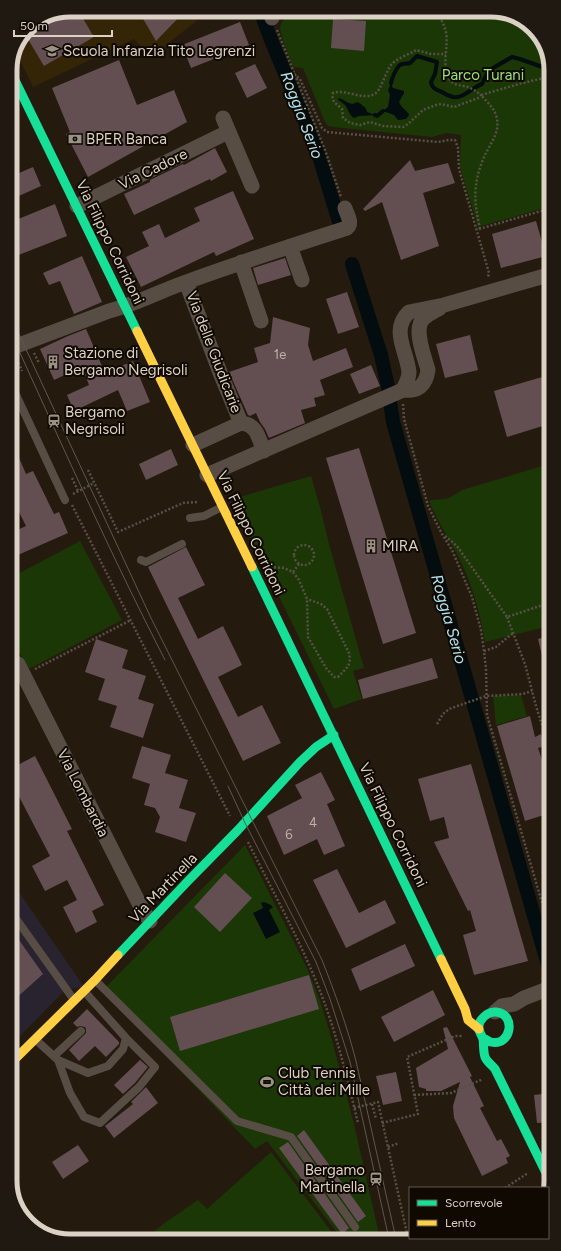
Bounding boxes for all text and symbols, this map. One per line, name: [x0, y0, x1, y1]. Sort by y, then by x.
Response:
scale bar: [14, 12, 112, 38]
text: 50 m: [20, 19, 48, 33]
place label: Scuola Infanzia Tito Legrenzi: [63, 42, 255, 60]
school or university icon: Scuola Infanzia Tito Legrenzi: [44, 43, 60, 59]
park label: Parco Turani: [442, 66, 524, 84]
water label: Roggia Serio: [277, 69, 327, 161]
place label: BPER Banca: [86, 130, 167, 148]
bank icon: BPER Banca: [67, 131, 83, 147]
street label: Via Cadore: [116, 145, 190, 193]
street label: Via Filippo Corridoni: [72, 177, 148, 307]
street label: Via delle Giudicarie: [183, 289, 245, 415]
place label: Stazione di Bergamo Negrisoli: [64, 344, 188, 379]
house number: 1e: [274, 347, 286, 362]
building icon: Stazione di Bergamo Negrisoli: [45, 354, 61, 370]
place label: Bergamo Negrisoli: [65, 403, 126, 438]
station icon: Bergamo Negrisoli: [46, 413, 62, 429]
street label: Via Filippo Corridoni: [213, 468, 289, 598]
place label: MIRA: [382, 537, 418, 555]
building icon: MIRA: [363, 538, 379, 554]
water label: Roggia Serio: [427, 572, 471, 666]
street label: Via Lombardia: [53, 746, 113, 840]
street label: Via Filippo Corridoni: [355, 760, 431, 890]
house number: 4: [309, 815, 317, 830]
house number: 6: [285, 827, 293, 842]
street label: Via Martinella: [125, 849, 201, 927]
place label: Club Tennis Città dei Mille: [278, 1064, 370, 1099]
sports icon: Club Tennis Città dei Mille: [259, 1074, 275, 1090]
place label: Bergamo Martinella: [300, 1161, 365, 1196]
station icon: Bergamo Martinella: [368, 1171, 384, 1187]
legend: [409, 1187, 549, 1239]
text: Scorrevole: [445, 1196, 503, 1210]
text: Lento: [445, 1216, 476, 1230]

